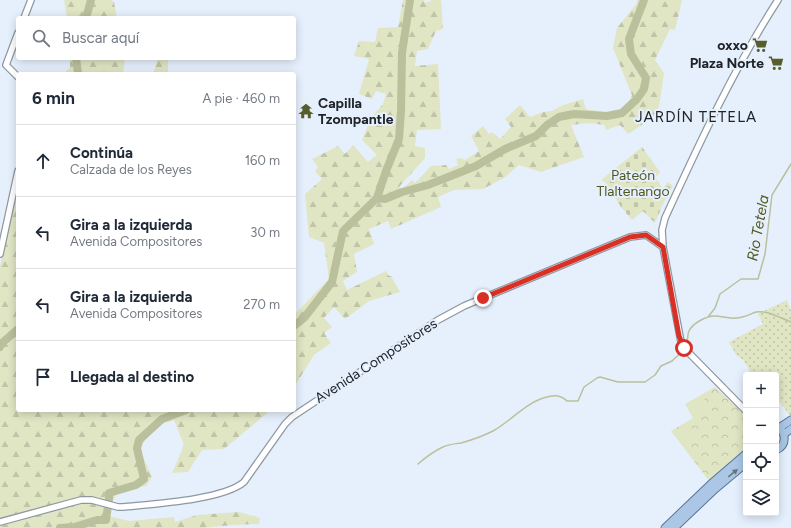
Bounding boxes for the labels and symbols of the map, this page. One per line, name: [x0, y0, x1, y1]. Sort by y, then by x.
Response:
supermarket icon: oxxo: [751, 36, 769, 54]
place label: oxxo: [717, 37, 748, 54]
supermarket icon: Plaza Norte: [767, 54, 785, 72]
place label: Plaza Norte: [690, 55, 764, 72]
place label: Capilla Tzompantle: [318, 95, 394, 128]
temple icon: Capilla Tzompantle: [297, 102, 315, 120]
district label: JARDÍN TETELA: [635, 108, 757, 126]
park label: Pateón Tlaltenango: [596, 167, 670, 200]
water label: Rio Tetela: [743, 193, 773, 263]
route end: [474, 289, 492, 307]
street label: Avenida Compositores: [312, 315, 440, 407]
route start: [675, 339, 693, 357]
one-way arrow: [728, 469, 739, 478]

